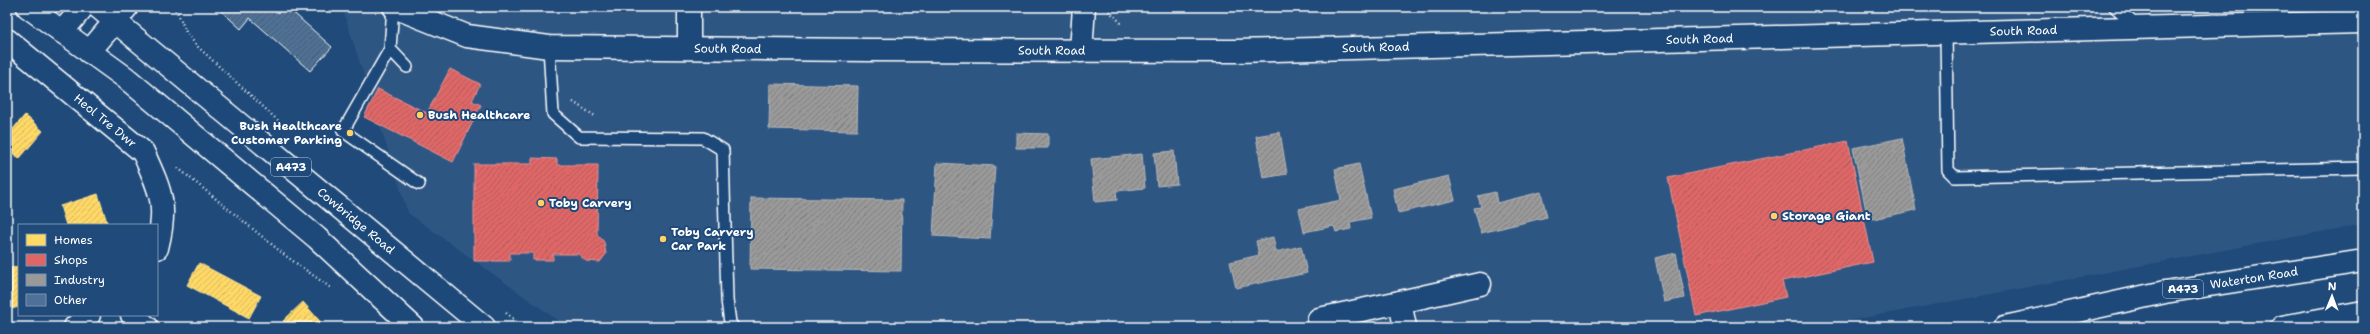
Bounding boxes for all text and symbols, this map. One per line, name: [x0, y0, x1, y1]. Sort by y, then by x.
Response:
street label: South Road: [1990, 22, 2058, 40]
street label: South Road: [1666, 30, 1734, 48]
street label: South Road: [1342, 39, 1410, 56]
street label: South Road: [694, 40, 762, 57]
street label: South Road: [1018, 42, 1086, 59]
street label: Heol Tre Dwr: [70, 90, 140, 151]
place label: Bush Healthcare: [428, 107, 531, 123]
marker: Bush Healthcare: [415, 110, 425, 120]
place label: Bush Healthcare Customer Parking: [231, 118, 342, 148]
marker: Bush Healthcare Customer Parking: [345, 128, 355, 138]
road number: A473: [271, 158, 311, 176]
street label: Cowbridge Road: [314, 184, 398, 258]
place label: Toby Carvery: [549, 195, 632, 211]
marker: Toby Carvery: [536, 198, 546, 208]
place label: Storage Giant: [1782, 208, 1871, 224]
marker: Storage Giant: [1769, 211, 1779, 221]
legend: [18, 224, 158, 316]
place label: Toby Carvery Car Park: [671, 224, 754, 254]
text: Homes: [54, 232, 93, 248]
marker: Toby Carvery Car Park: [658, 234, 668, 244]
text: Shops: [54, 252, 88, 268]
street label: Waterton Road: [2209, 263, 2300, 293]
text: Industry: [54, 272, 105, 288]
north arrow: [2312, 276, 2352, 316]
text: N: [2328, 279, 2337, 294]
road number: A473: [2163, 280, 2203, 298]
text: Other: [54, 292, 88, 308]

